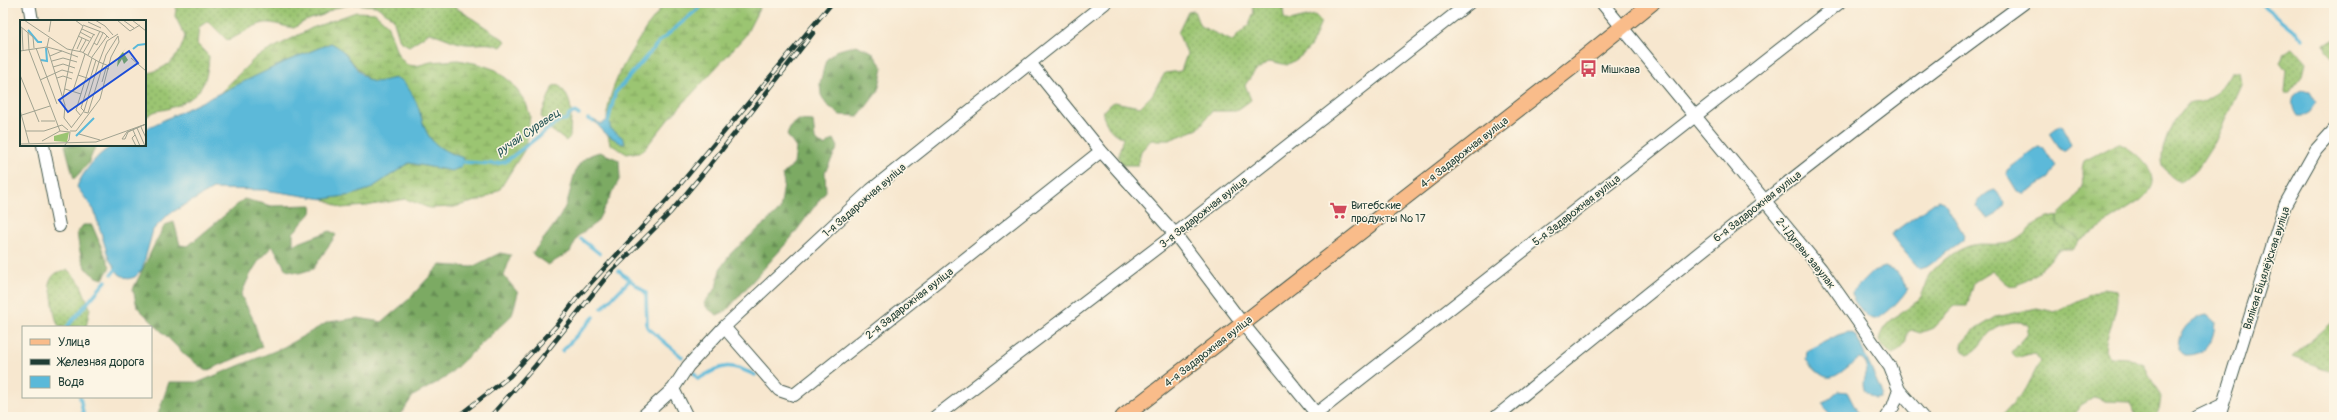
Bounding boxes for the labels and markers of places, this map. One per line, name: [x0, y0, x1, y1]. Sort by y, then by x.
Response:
bus stop icon: Мішкава: [1578, 59, 1598, 79]
place label: Мішкава: [1601, 63, 1640, 76]
place label: Витебские продукты № 17: [1351, 199, 1426, 225]
supermarket icon: Витебские продукты № 17: [1328, 201, 1348, 221]

